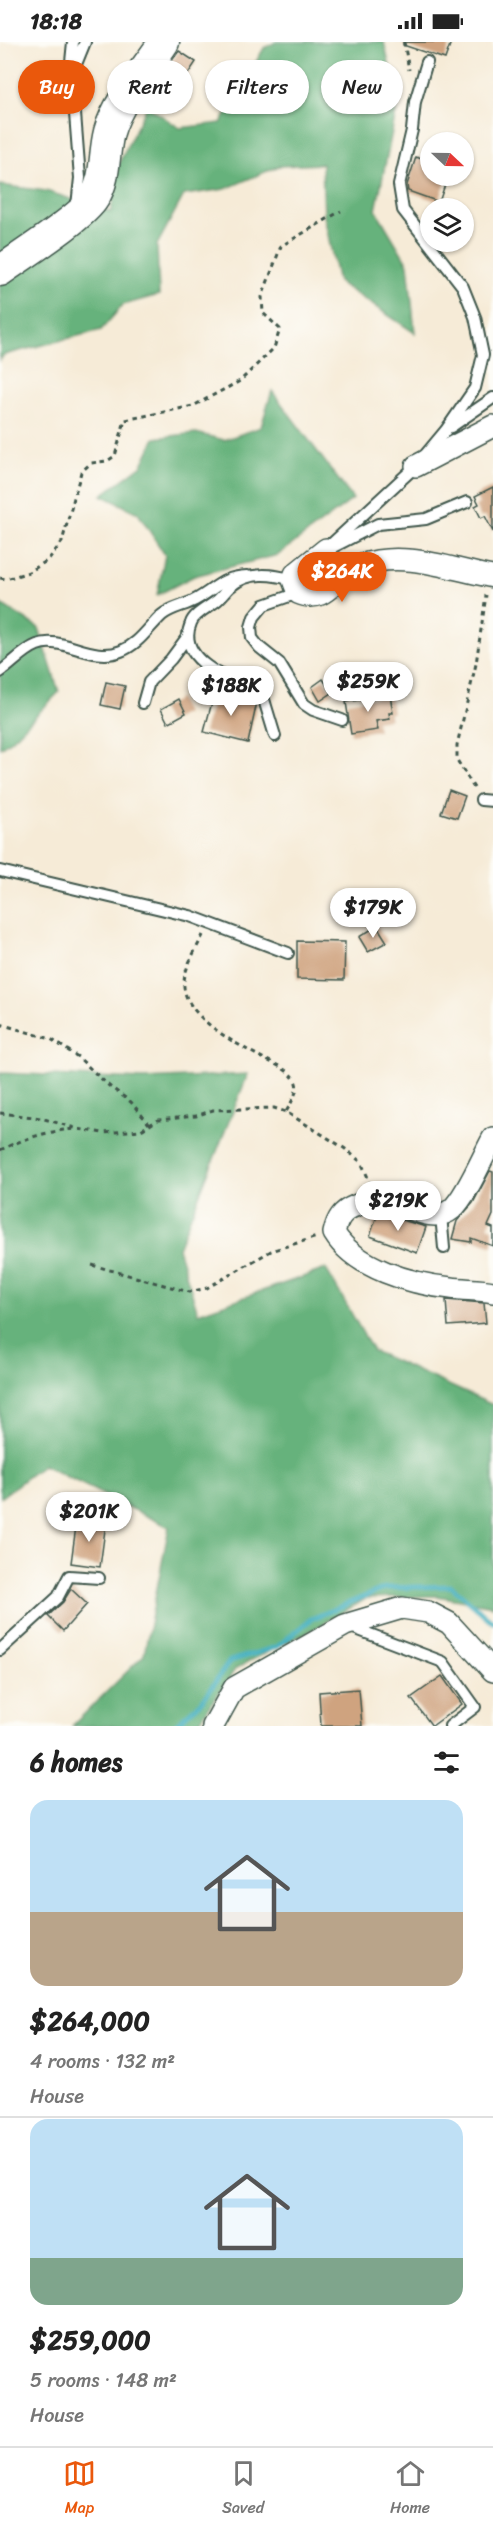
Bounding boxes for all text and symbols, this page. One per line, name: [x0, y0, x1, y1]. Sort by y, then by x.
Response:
text: 18:18: [30, 2, 82, 41]
chip: Buy: [18, 60, 95, 114]
chip: Rent: [107, 60, 193, 114]
chip: Filters: [205, 60, 309, 114]
chip: New: [321, 60, 403, 114]
north arrow: [420, 132, 474, 186]
map controls: [420, 132, 474, 252]
button: layers: [420, 198, 474, 252]
pin: $264K: [300, 552, 384, 603]
text: $264K: [311, 554, 373, 589]
pin: $259K: [326, 662, 410, 713]
text: $259K: [337, 664, 399, 699]
pin: $188K: [189, 666, 273, 717]
text: $188K: [202, 668, 260, 703]
pin: $179K: [331, 888, 415, 939]
text: $179K: [344, 890, 402, 925]
pin: $219K: [356, 1181, 440, 1232]
text: $219K: [369, 1183, 427, 1218]
pin: $201K: [47, 1492, 131, 1543]
text: $201K: [60, 1494, 118, 1529]
text: 6 homes: [30, 1739, 122, 1785]
icon: filters: [430, 1746, 463, 1779]
icon: home: [193, 1839, 301, 1947]
text: $264,000: [30, 1998, 150, 2044]
text: 4 rooms · 132 m²: [30, 2044, 175, 2079]
text: House: [30, 2079, 84, 2114]
icon: home: [193, 2158, 301, 2266]
text: $259,000: [30, 2317, 151, 2363]
text: 5 rooms · 148 m²: [30, 2363, 177, 2398]
text: House: [30, 2398, 84, 2433]
tab: Map: [63, 2457, 96, 2522]
tab: Saved: [222, 2457, 264, 2522]
tab: Home: [390, 2457, 430, 2522]

